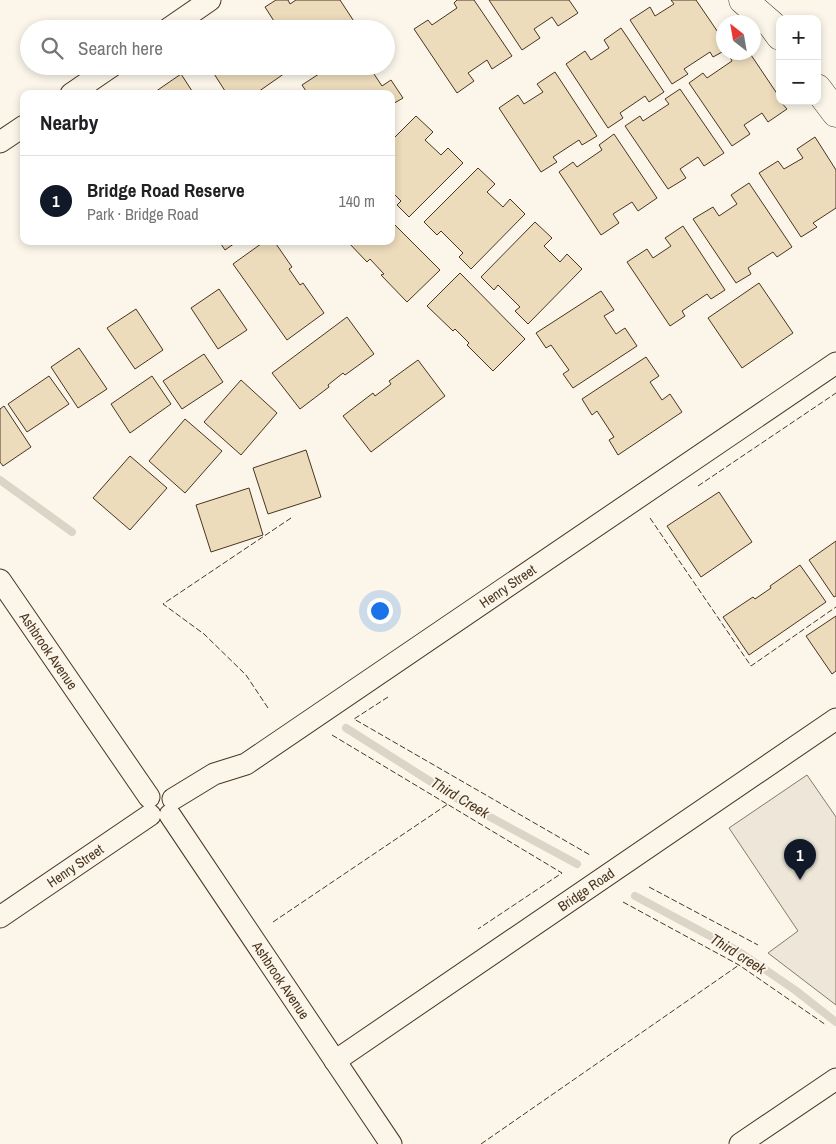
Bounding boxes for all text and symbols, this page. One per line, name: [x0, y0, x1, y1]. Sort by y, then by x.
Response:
north arrow: [716, 15, 761, 60]
map controls: [776, 15, 821, 105]
button: +: [776, 15, 821, 60]
search box: [20, 20, 395, 75]
icon: search: [38, 34, 66, 62]
text: Search here: [78, 35, 163, 61]
button: −: [776, 60, 821, 105]
text: Nearby: [40, 108, 98, 137]
text: Bridge Road Reserve: [87, 177, 245, 203]
text: 1: [52, 190, 60, 212]
text: 140 m: [339, 190, 375, 212]
text: Park · Bridge Road: [87, 203, 199, 225]
street label: Henry Street: [476, 561, 539, 612]
your location: [367, 598, 393, 624]
street label: Ashbrook Avenue: [15, 608, 82, 693]
water label: Third Creek: [427, 772, 494, 824]
pin: 1: [784, 839, 816, 880]
street label: Henry Street: [44, 840, 107, 891]
street label: Bridge Road: [554, 864, 618, 915]
water label: Third creek: [706, 928, 771, 979]
street label: Ashbrook Avenue: [248, 937, 314, 1023]

